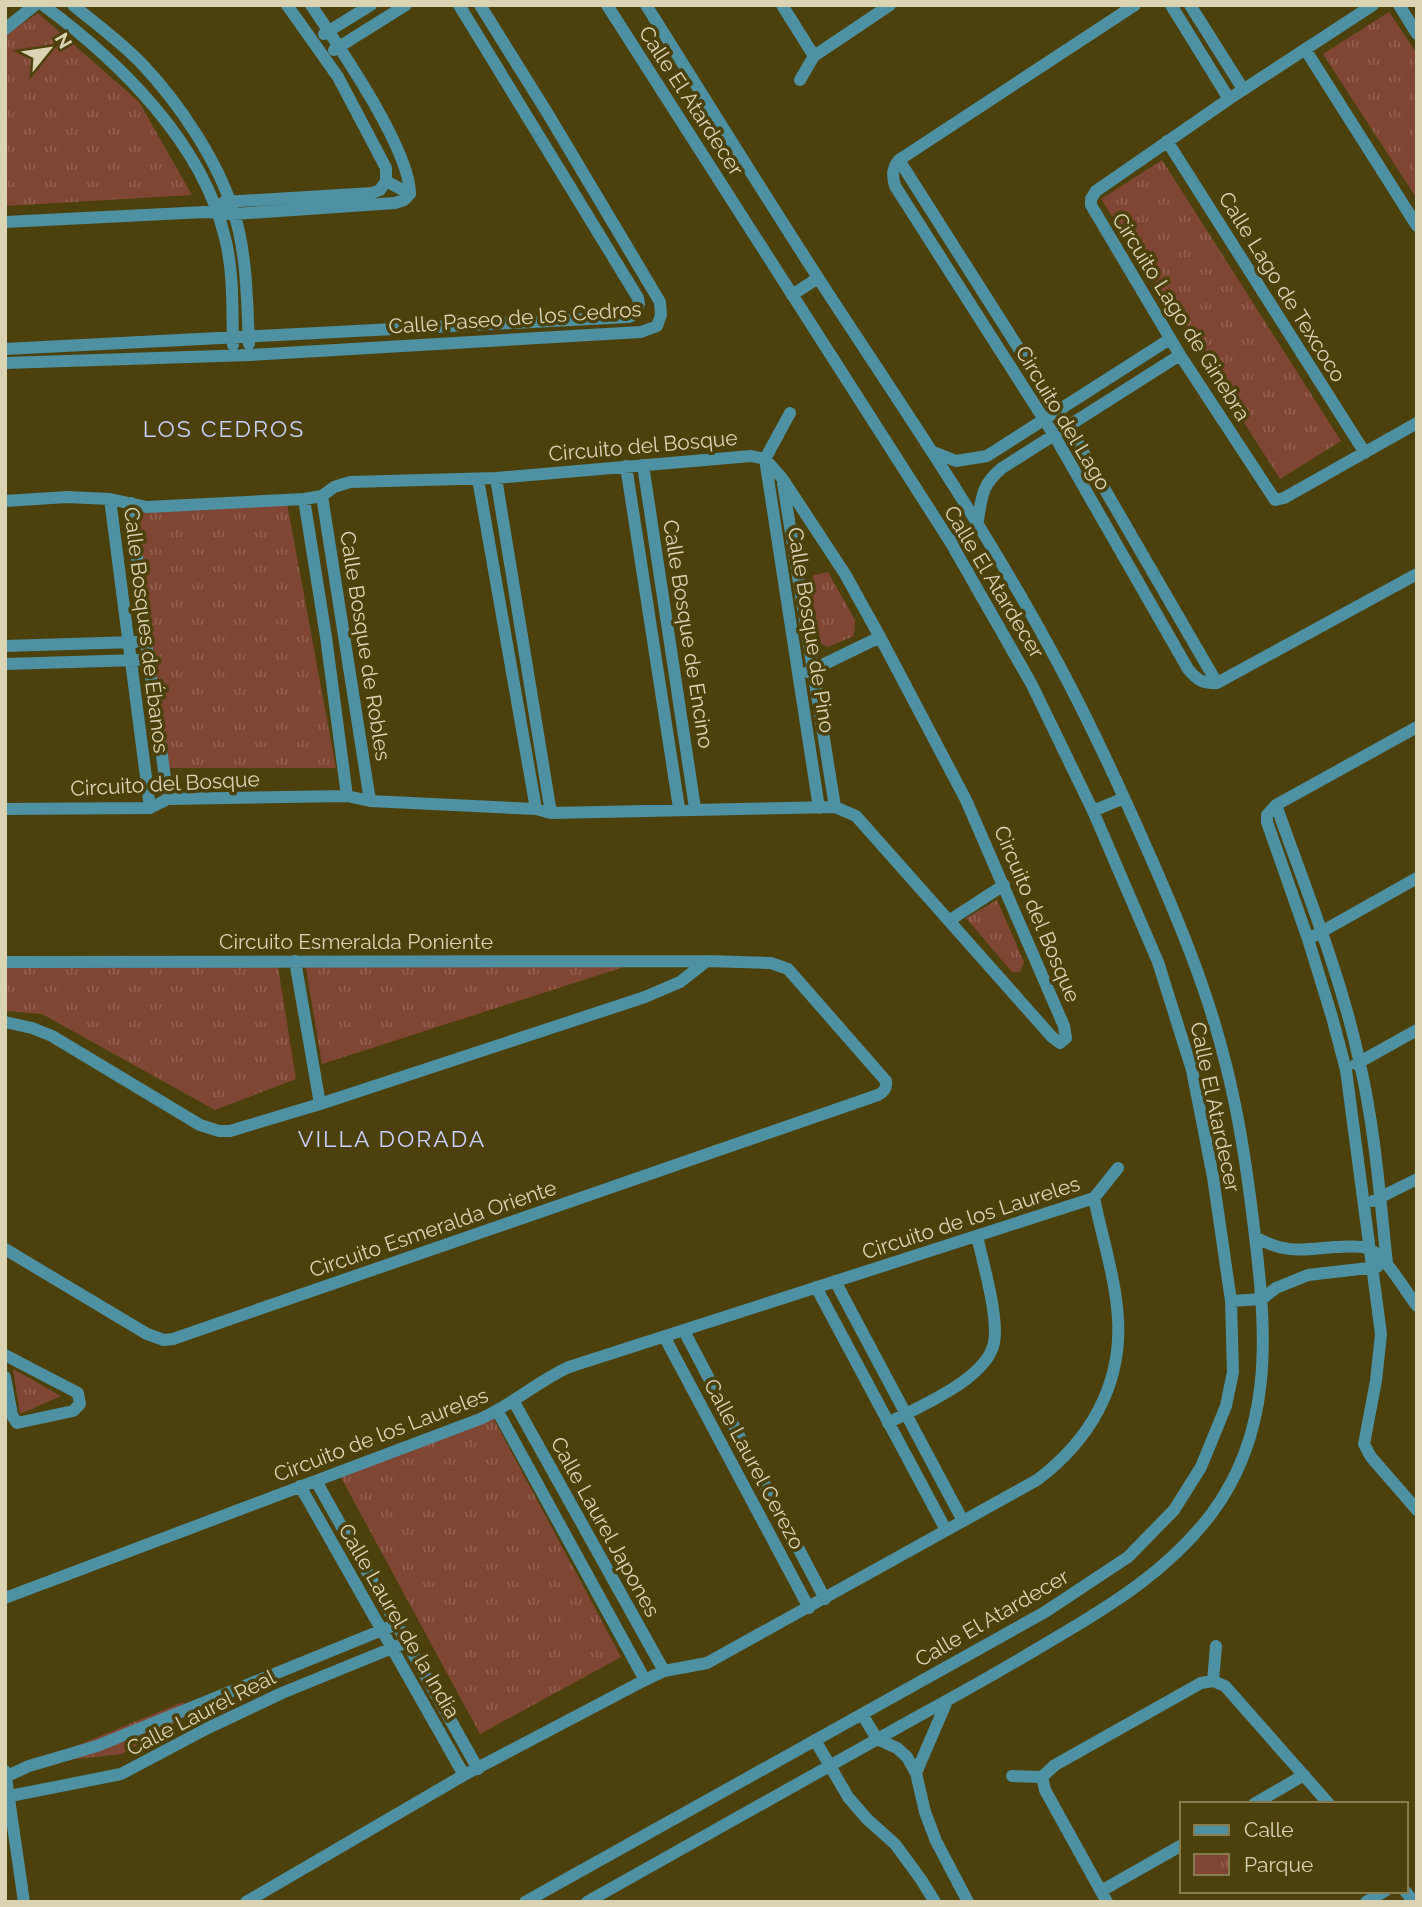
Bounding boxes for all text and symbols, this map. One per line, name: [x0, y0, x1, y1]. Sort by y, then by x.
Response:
north arrow: [14, 14, 84, 84]
street label: Calle El Atardecer: [634, 21, 749, 181]
text: N: [51, 29, 77, 52]
street label: Calle Lago de Texcoco: [1214, 187, 1351, 387]
street label: Circuito Lago de Ginebra: [1107, 208, 1256, 425]
street label: Calle Paseo de los Cedros: [388, 296, 642, 339]
street label: Circuito del Lago: [1010, 341, 1116, 495]
district label: LOS CEDROS: [143, 415, 305, 442]
street label: Circuito del Bosque: [547, 425, 738, 466]
street label: Calle El Atardecer: [939, 501, 1050, 663]
street label: Calle Bosques de Ébanos: [119, 506, 174, 754]
street label: Calle Bosque de Encino: [658, 518, 719, 750]
street label: Calle Bosque de Pino: [783, 525, 840, 735]
street label: Calle Bosque de Robles: [335, 529, 396, 763]
street label: Circuito del Bosque: [70, 766, 260, 801]
street label: Circuito del Bosque: [989, 822, 1086, 1006]
street label: Circuito Esmeralda Poniente: [219, 929, 493, 954]
street label: Calle El Atardecer: [1185, 1020, 1246, 1195]
district label: VILLA DORADA: [298, 1125, 486, 1152]
street label: Circuito de los Laureles: [859, 1170, 1083, 1265]
street label: Circuito Esmeralda Oriente: [306, 1174, 560, 1283]
street label: Calle Laurel Cerezo: [699, 1374, 810, 1553]
street label: Circuito de los Laureles: [270, 1382, 491, 1487]
street label: Calle Laurel Japones: [546, 1432, 665, 1621]
street label: Calle Laurel de la India: [333, 1519, 465, 1723]
street label: Calle El Atardecer: [910, 1563, 1074, 1672]
street label: Calle Laurel Real: [122, 1664, 280, 1761]
legend: [1180, 1802, 1408, 1893]
text: Calle: [1244, 1817, 1294, 1842]
text: Parque: [1244, 1852, 1313, 1877]

